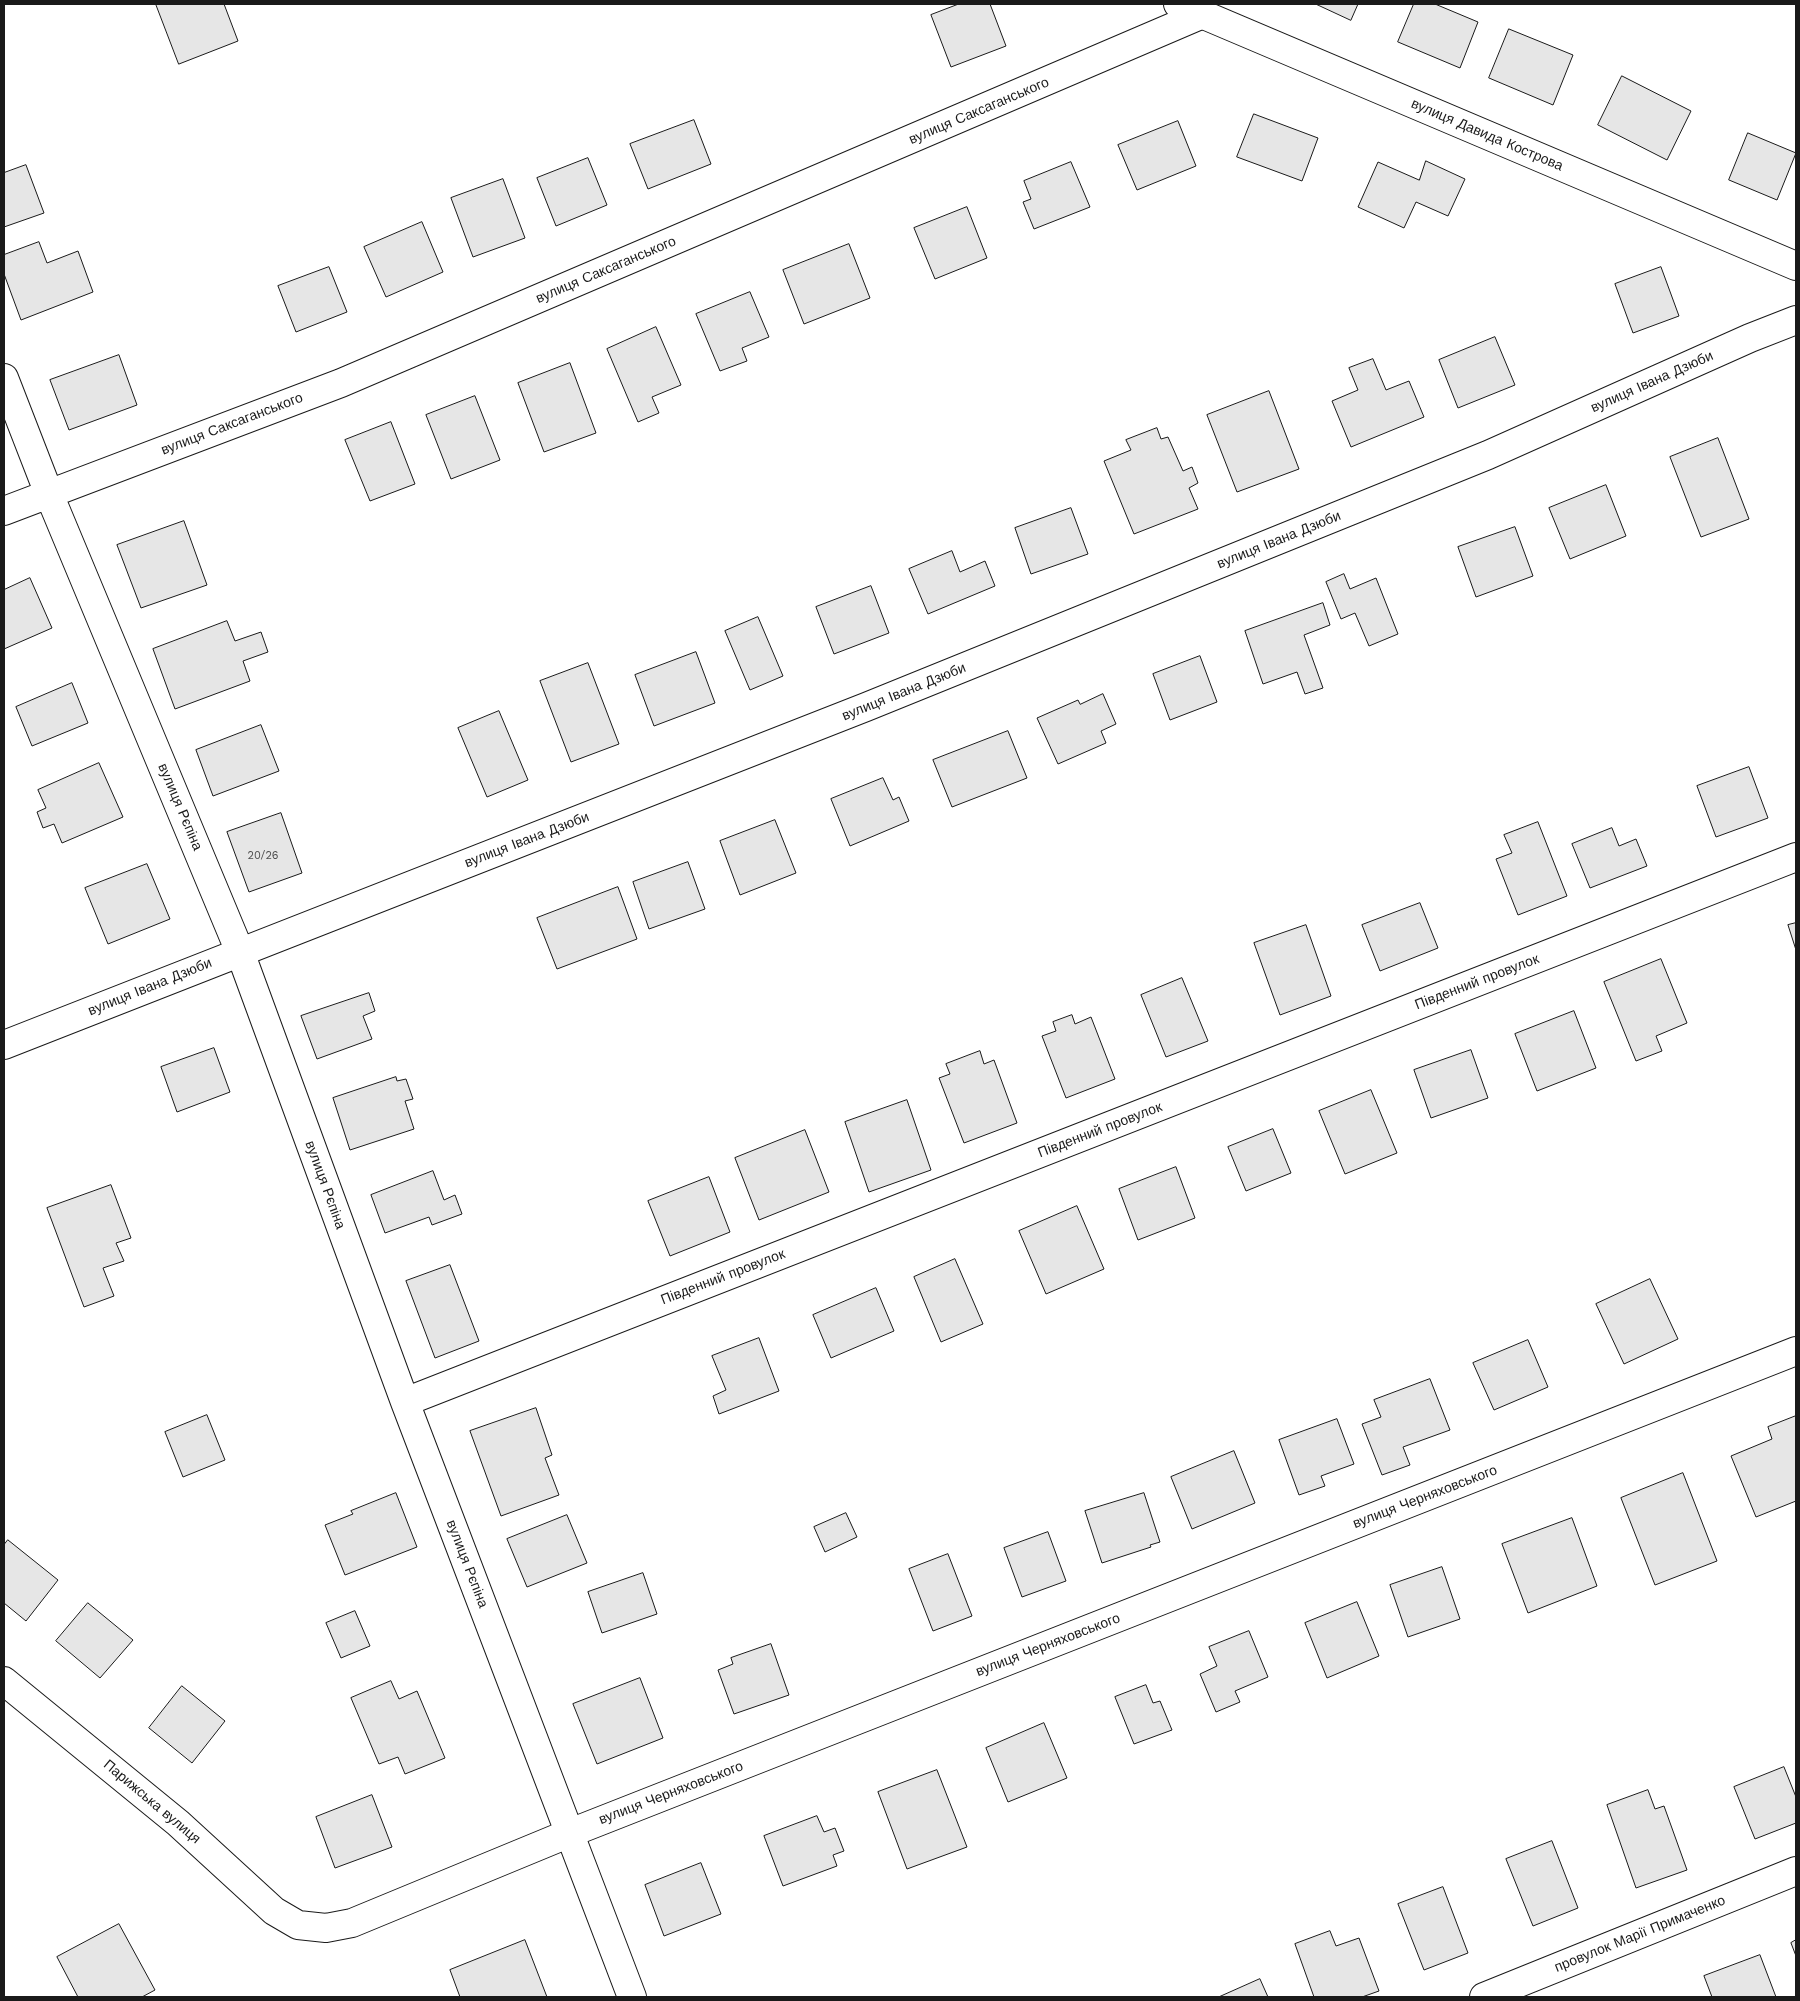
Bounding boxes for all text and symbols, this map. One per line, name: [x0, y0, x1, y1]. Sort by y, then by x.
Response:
street label: вулиця Саксаганського: [906, 74, 1052, 148]
street label: вулиця Давида Кострова: [1408, 95, 1566, 175]
street label: вулиця Саксаганського: [533, 233, 679, 307]
street label: вулиця Івана Дзюби: [1588, 347, 1716, 417]
street label: вулиця Саксаганського: [159, 389, 305, 459]
street label: вулиця Івана Дзюби: [1215, 507, 1343, 573]
street label: вулиця Івана Дзюби: [840, 659, 968, 725]
street label: вулиця Рєпіна: [154, 761, 206, 853]
street label: вулиця Івана Дзюби: [462, 808, 592, 872]
house number: 20/26: [247, 849, 279, 863]
street label: Південний провулок: [1413, 951, 1541, 1013]
street label: вулиця Івана Дзюби: [86, 954, 214, 1020]
street label: Південний провулок: [1036, 1099, 1164, 1161]
street label: вулиця Рєпіна: [301, 1138, 349, 1232]
street label: Південний провулок: [659, 1246, 787, 1308]
street label: вулиця Черняховського: [1350, 1462, 1500, 1532]
street label: вулиця Рєпіна: [443, 1518, 491, 1610]
street label: вулиця Черняховського: [973, 1610, 1123, 1680]
street label: Парижська вулиця: [100, 1757, 204, 1847]
street label: вулиця Черняховського: [596, 1758, 746, 1828]
street label: провулок Марії Примаченко: [1552, 1892, 1728, 1976]

